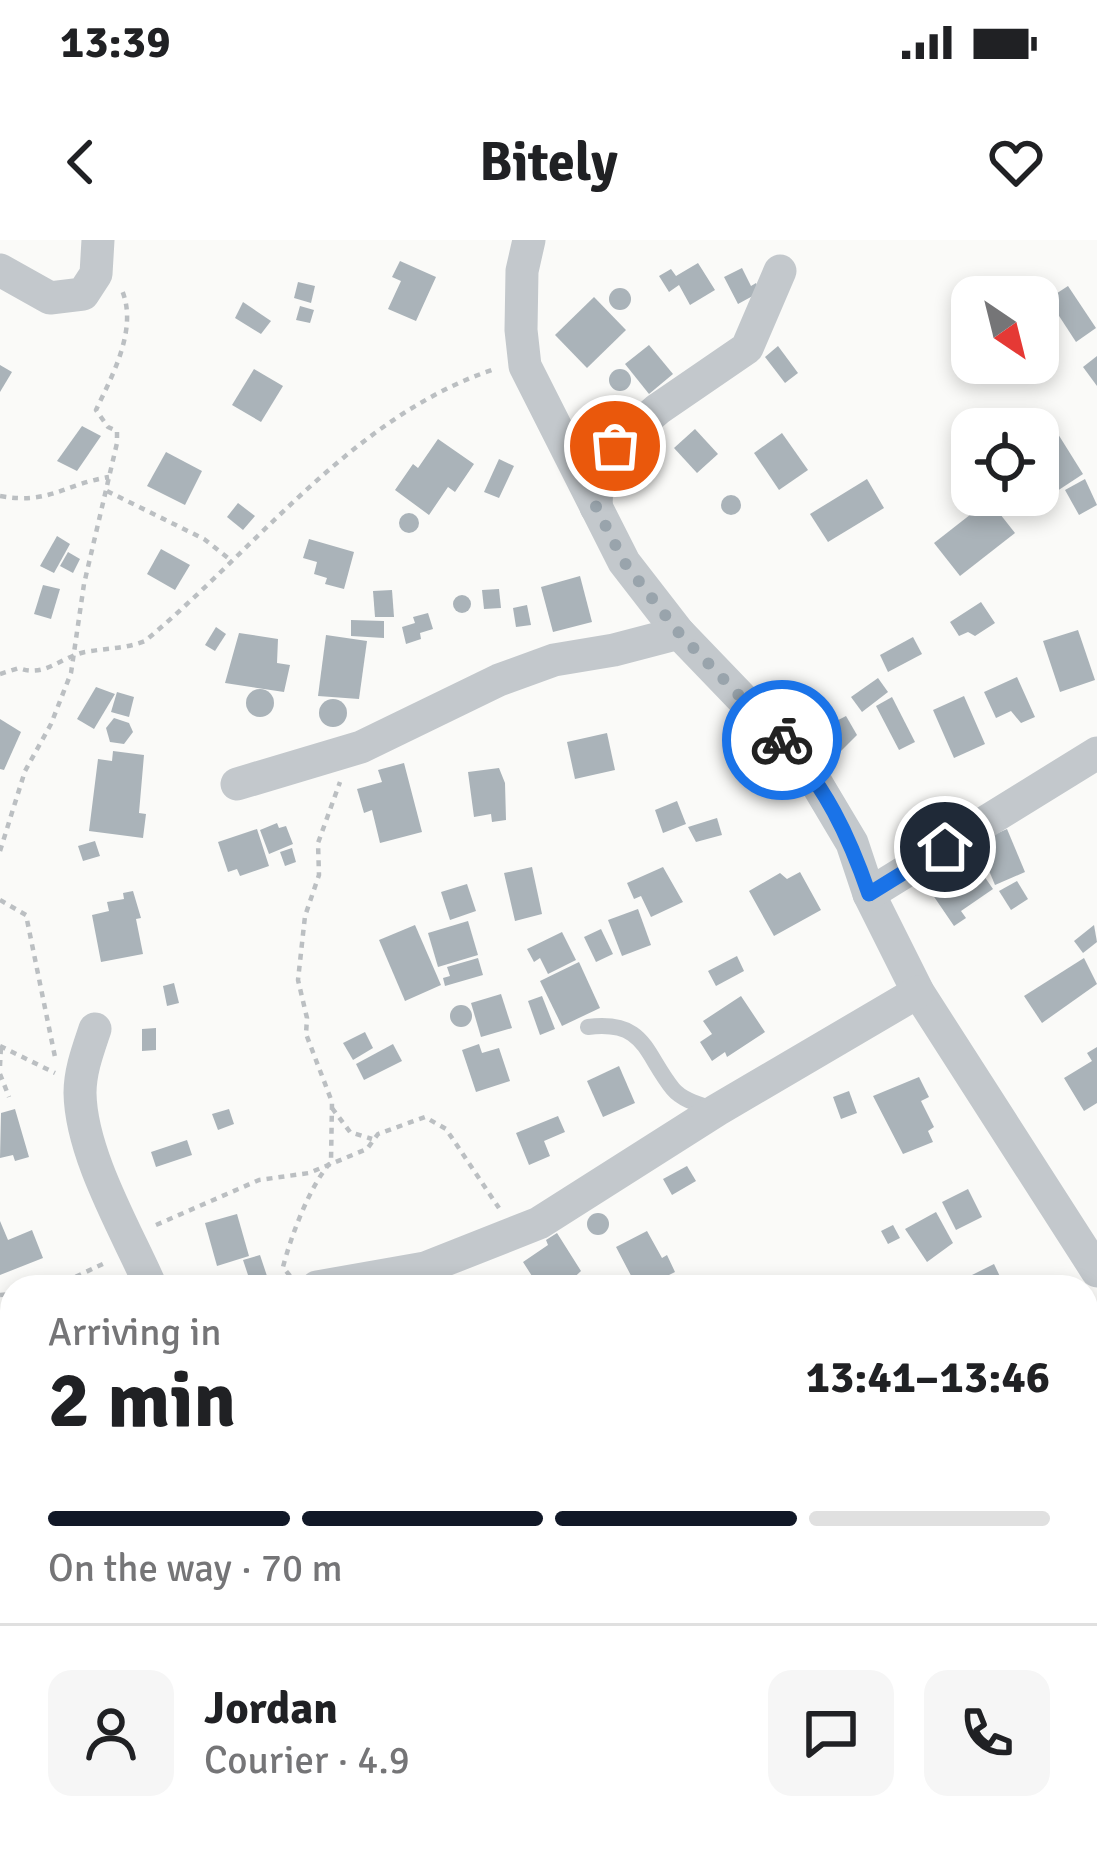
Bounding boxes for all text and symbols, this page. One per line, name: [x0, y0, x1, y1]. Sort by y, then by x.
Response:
text: 13:39: [60, 15, 170, 70]
icon: back: [48, 129, 114, 195]
text: Bitely: [479, 129, 618, 196]
icon: heart: [983, 129, 1049, 195]
north arrow: [951, 276, 1059, 384]
map controls: [951, 276, 1059, 516]
pin: [564, 395, 666, 497]
button: locate: [951, 408, 1059, 516]
icon: bag: [582, 413, 648, 479]
courier: [722, 680, 842, 800]
icon: bike: [749, 707, 815, 773]
pin: [894, 796, 996, 898]
icon: home: [912, 814, 978, 880]
text: Arriving in: [48, 1308, 222, 1356]
text: 13:41–13:46: [806, 1350, 1050, 1405]
text: 2 min: [48, 1353, 236, 1449]
text: On the way · 70 m: [48, 1544, 343, 1592]
button: person: [48, 1670, 174, 1796]
button: chat: [768, 1670, 894, 1796]
button: phone: [924, 1670, 1050, 1796]
text: Jordan: [204, 1681, 338, 1736]
text: Courier · 4.9: [204, 1736, 410, 1784]

